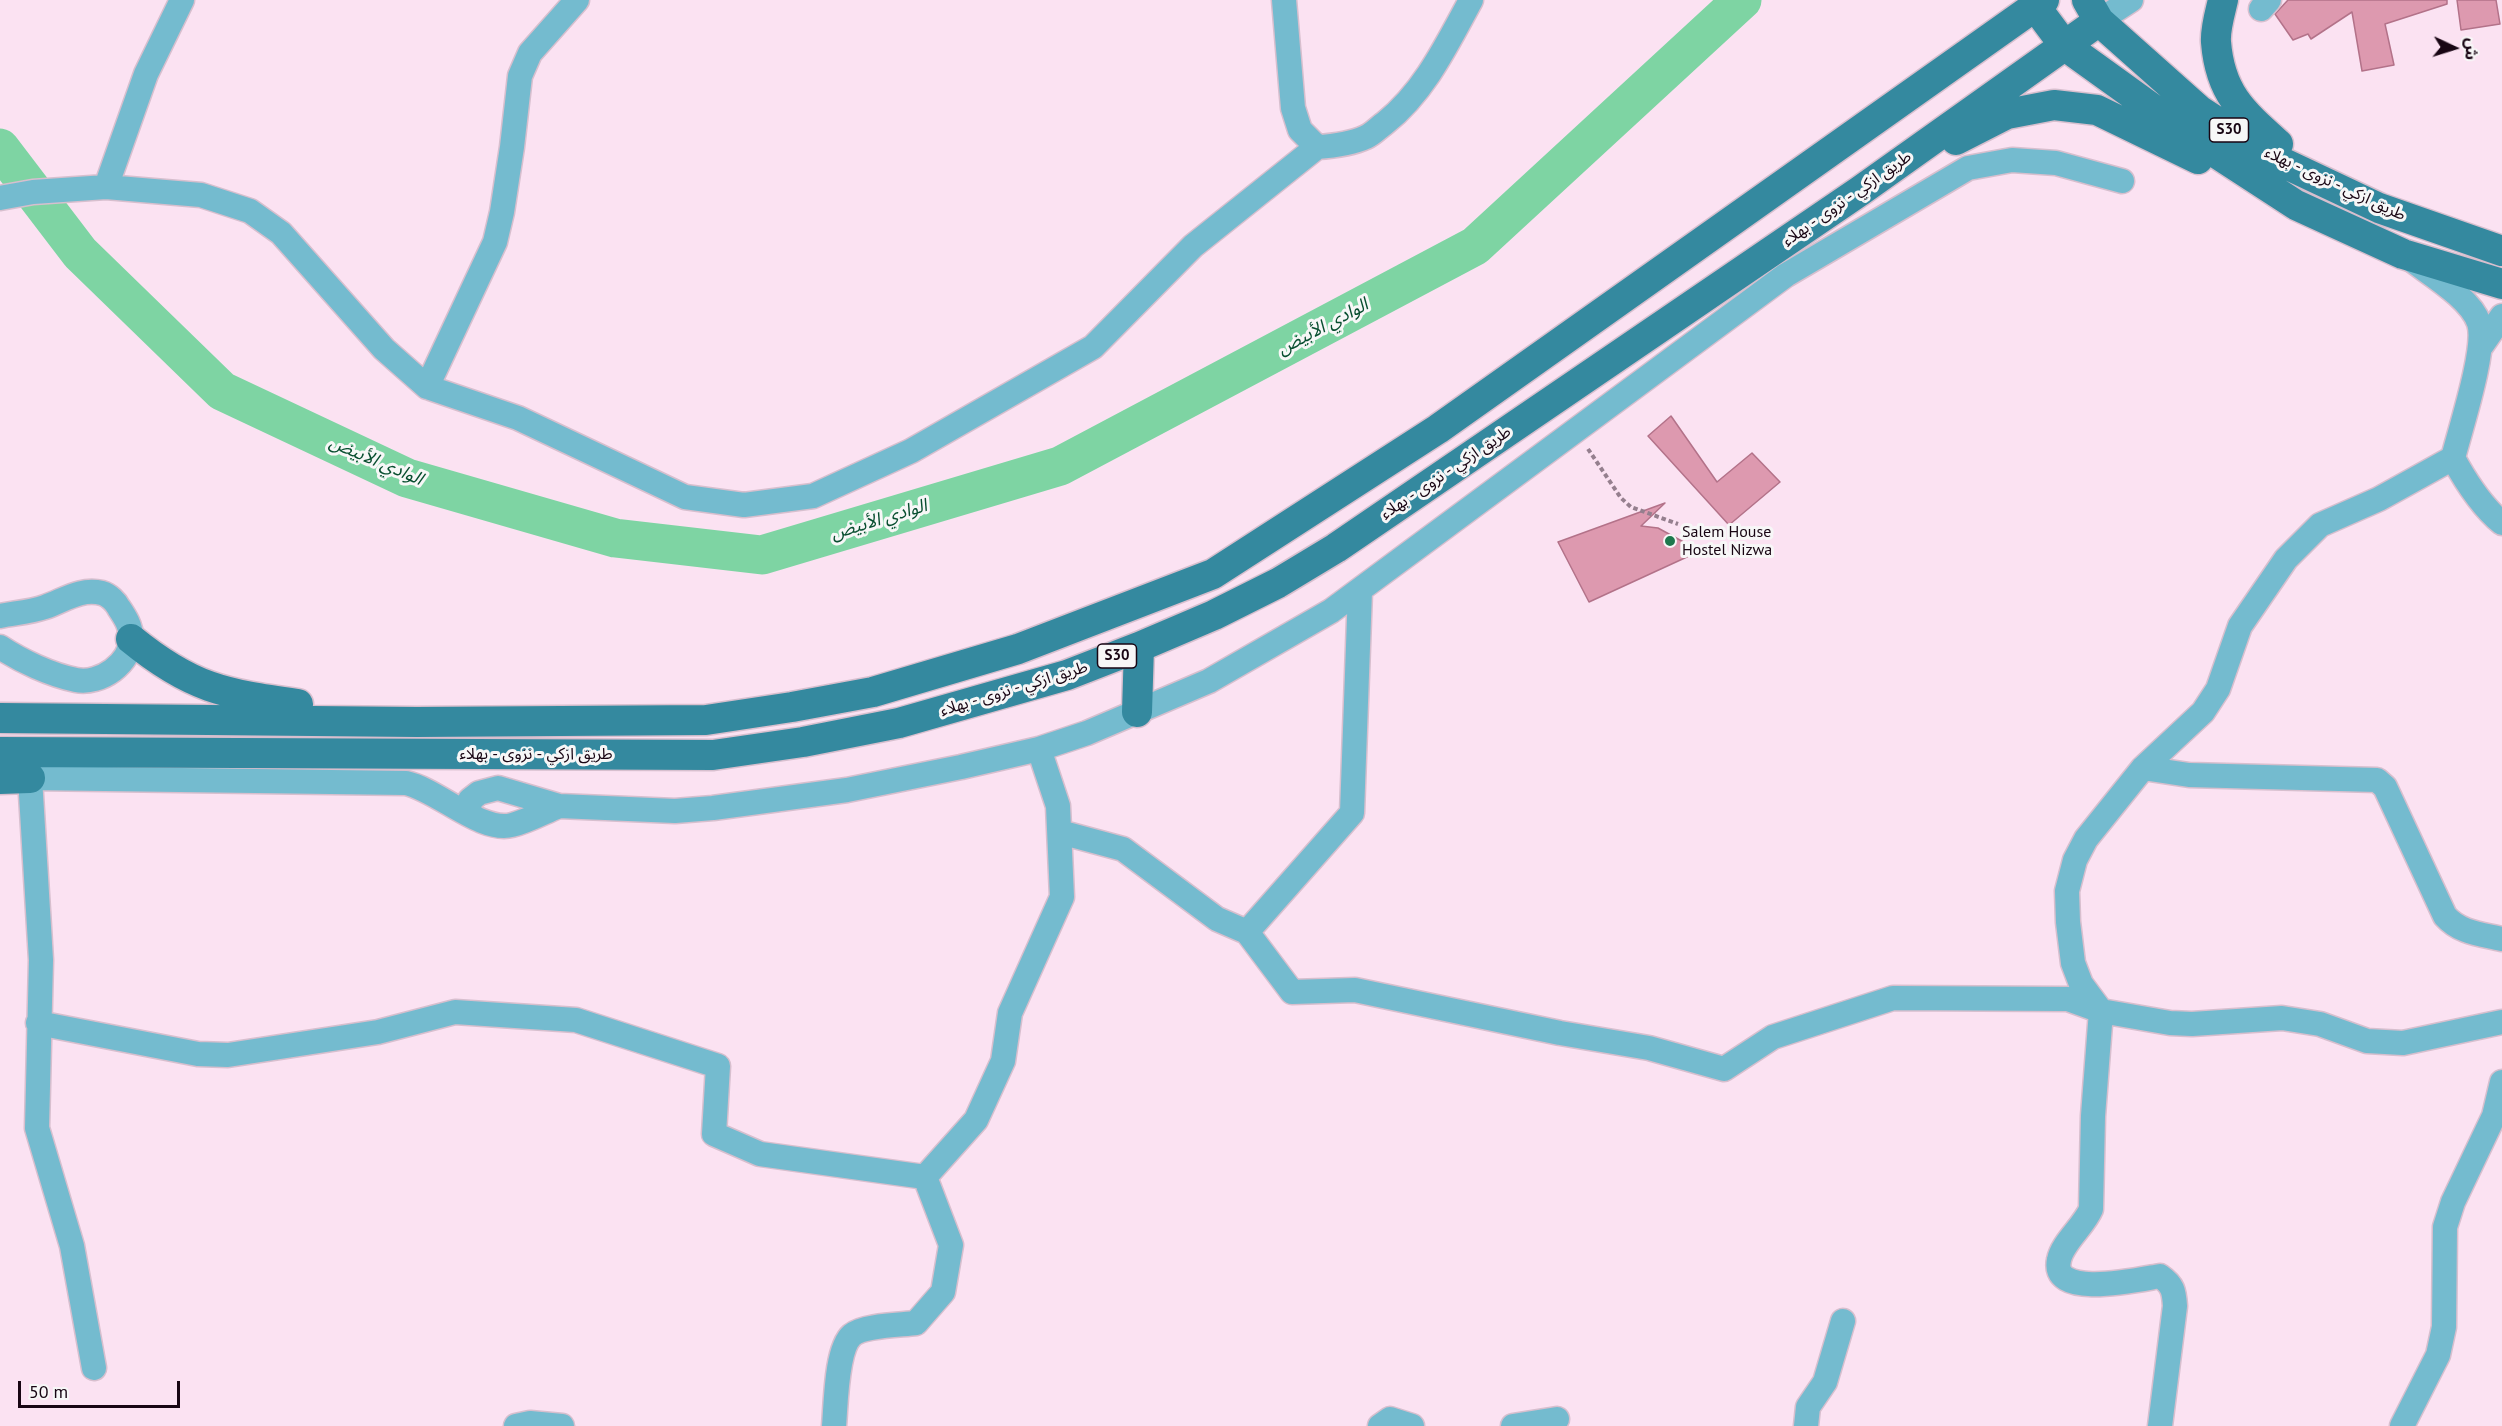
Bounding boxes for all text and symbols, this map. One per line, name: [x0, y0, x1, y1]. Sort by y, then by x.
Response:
north arrow: [2424, 18, 2484, 78]
text: ش: [2461, 38, 2483, 61]
road number: S30: [2210, 118, 2248, 142]
street label: طريق ازكي - نزوى - بهلاء: [2262, 143, 2408, 225]
street label: طريق ازكي - نزوى - بهلاء: [1779, 147, 1915, 251]
water label: الوادي الأبيض: [1274, 294, 1372, 360]
street label: طريق ازكي - نزوى - بهلاء: [1377, 422, 1515, 524]
water label: الوادي الأبيض: [326, 432, 426, 490]
water label: الوادي الأبيض: [828, 495, 930, 545]
place label: Salem House Hostel Nizwa: [1682, 522, 1772, 560]
marker: Salem House Hostel Nizwa: [1663, 534, 1677, 548]
road number: S30: [1098, 644, 1136, 668]
street label: طريق ازكي - نزوى - بهلاء: [938, 657, 1090, 721]
street label: طريق ازكي - نزوى - بهلاء: [459, 744, 613, 764]
scale bar: [21, 1369, 183, 1407]
text: 50 m: [29, 1380, 68, 1403]

